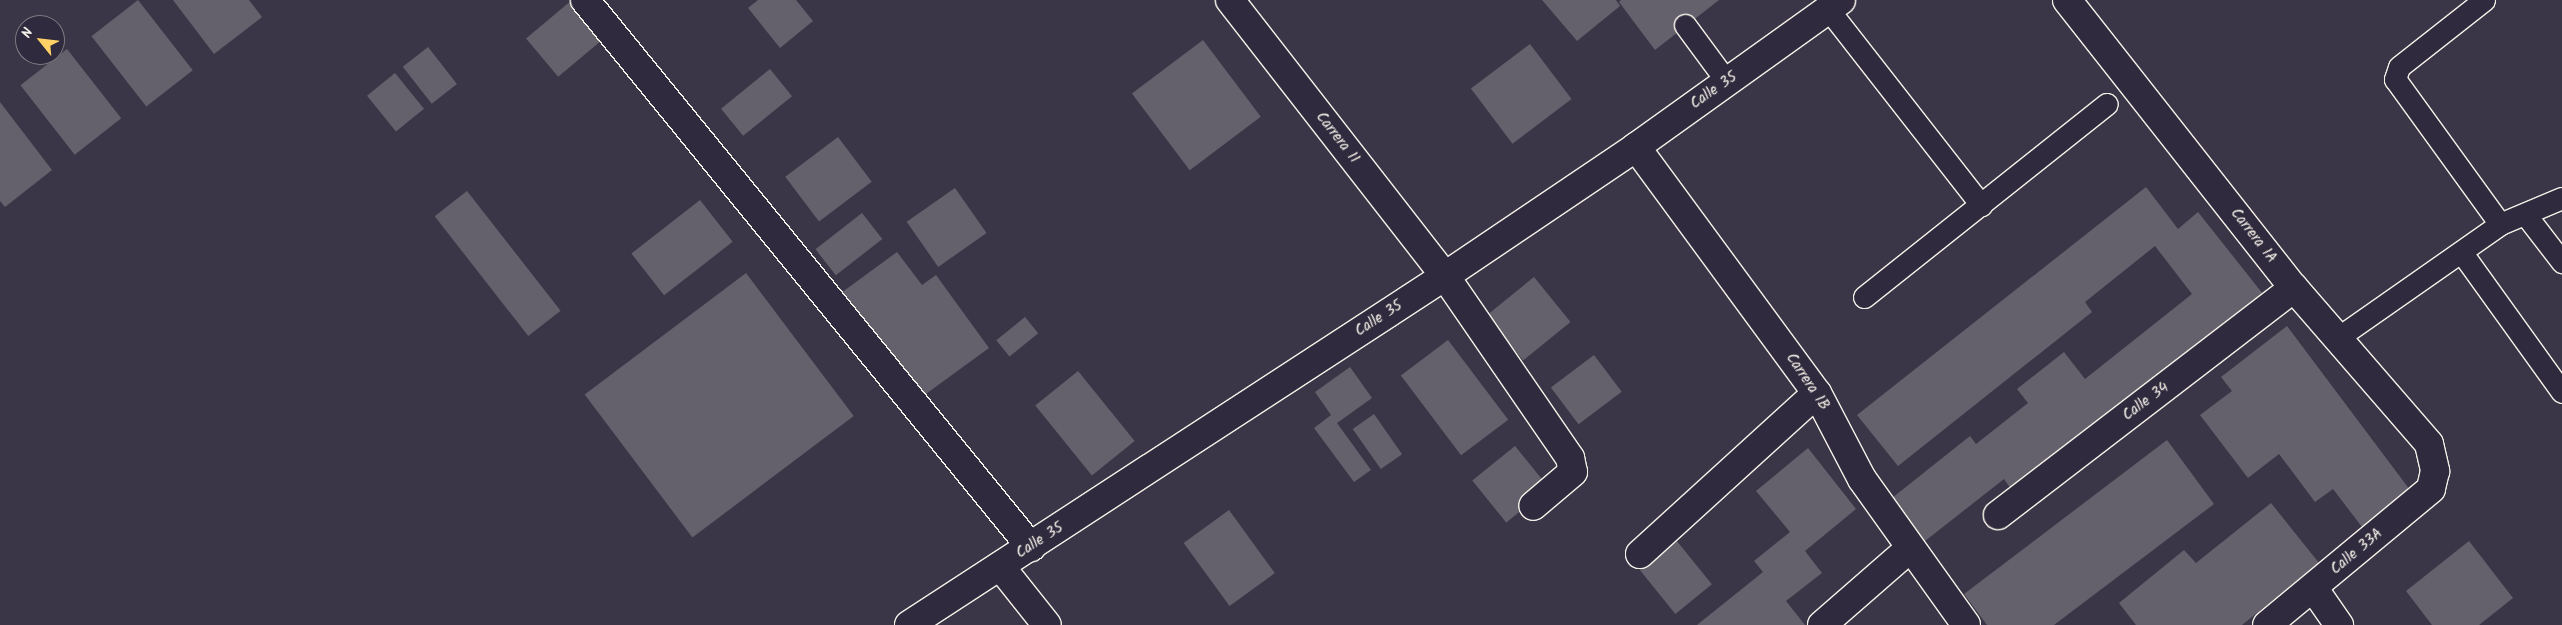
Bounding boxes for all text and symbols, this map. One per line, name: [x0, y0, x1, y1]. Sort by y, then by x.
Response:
north arrow: [15, 15, 65, 65]
text: N: [16, 24, 40, 42]
street label: Calle 35: [1687, 68, 1741, 114]
street label: Carrera 11: [1311, 109, 1363, 167]
street label: Carrera 1A: [2226, 205, 2280, 267]
street label: Calle 35: [1352, 297, 1406, 341]
street label: Carrera 1B: [1781, 350, 1833, 414]
street label: Calle 34: [2119, 379, 2173, 425]
street label: Calle 35: [1013, 519, 1067, 563]
street label: Calle 33A: [2327, 525, 2387, 579]

